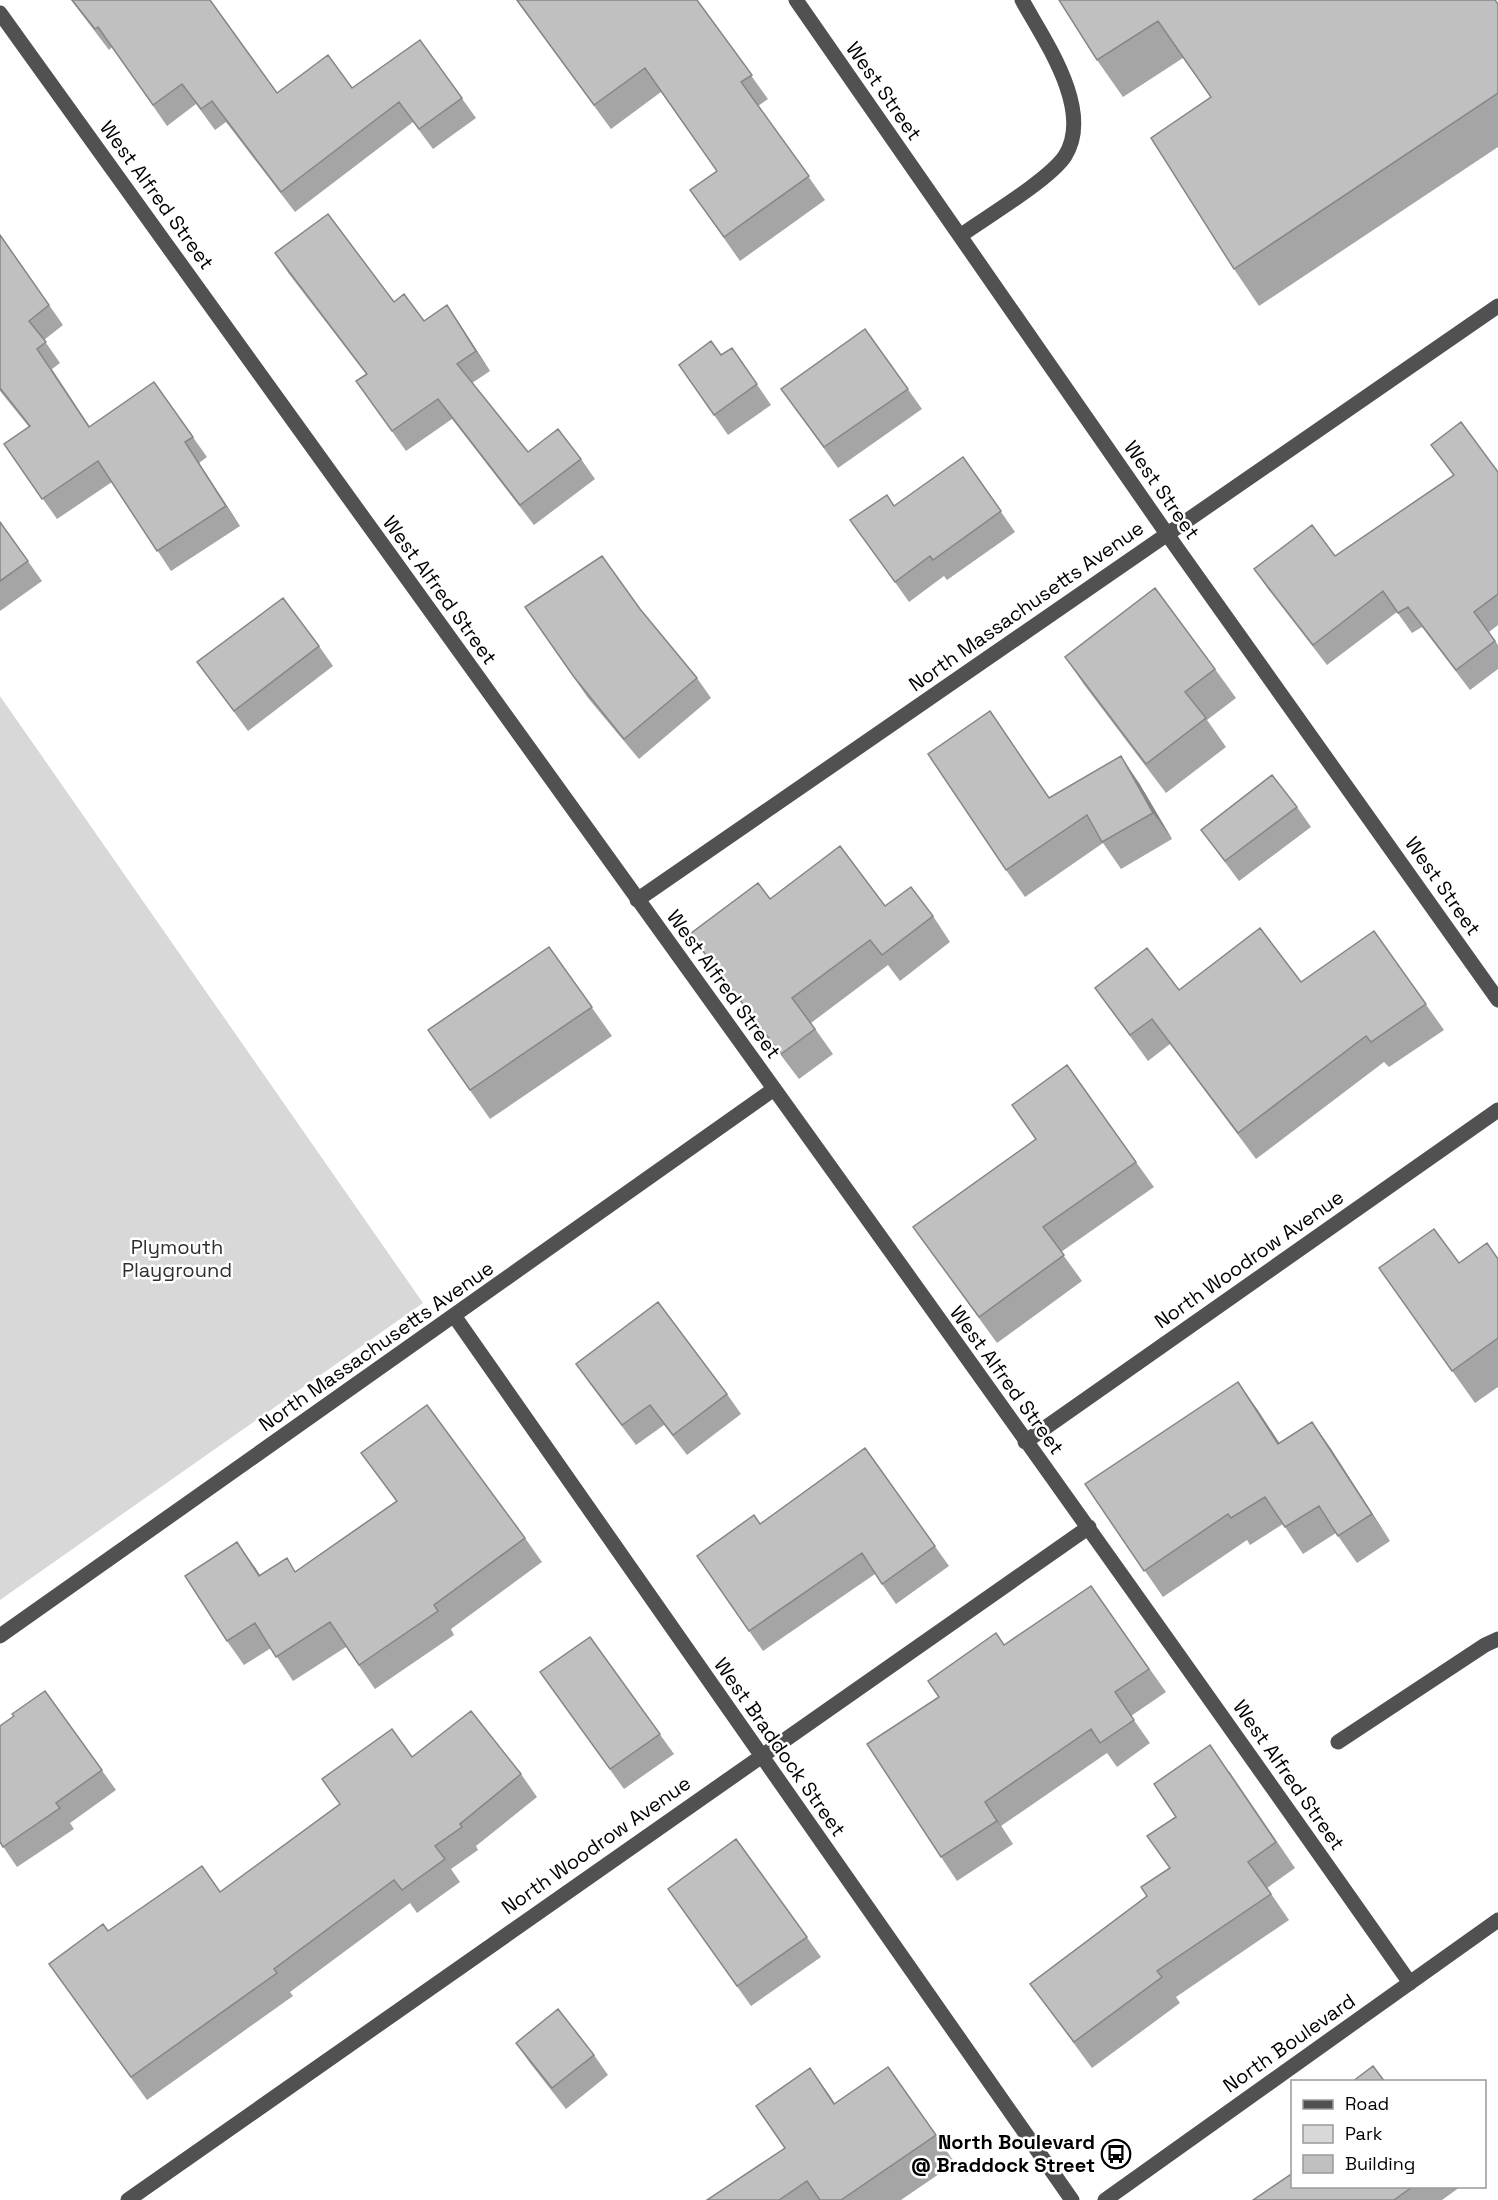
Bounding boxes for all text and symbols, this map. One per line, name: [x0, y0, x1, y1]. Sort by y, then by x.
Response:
street label: West Street: [840, 37, 928, 145]
street label: West Alfred Street: [94, 115, 220, 275]
street label: West Street: [1118, 436, 1206, 544]
street label: West Alfred Street: [377, 510, 503, 670]
street label: North Massachusetts Avenue: [903, 515, 1149, 697]
street label: West Street: [1399, 832, 1487, 940]
street label: West Alfred Street: [661, 904, 787, 1064]
street label: North Woodrow Avenue: [1149, 1184, 1349, 1334]
park label: Plymouth Playground: [122, 1234, 232, 1283]
street label: North Massachusetts Avenue: [253, 1255, 499, 1437]
street label: West Alfred Street: [944, 1300, 1070, 1460]
street label: West Braddock Street: [708, 1653, 852, 1841]
street label: West Alfred Street: [1227, 1695, 1351, 1855]
street label: North Woodrow Avenue: [496, 1770, 696, 1920]
street label: North Boulevard: [1218, 1988, 1360, 2098]
legend: [1291, 2080, 1486, 2188]
text: Road: [1345, 2092, 1389, 2115]
text: Park: [1345, 2122, 1383, 2145]
place label: North Boulevard @ Braddock Street: [911, 2129, 1095, 2178]
bus stop icon: North Boulevard @ Braddock Street: [1100, 2138, 1132, 2170]
text: Building: [1345, 2152, 1415, 2175]

